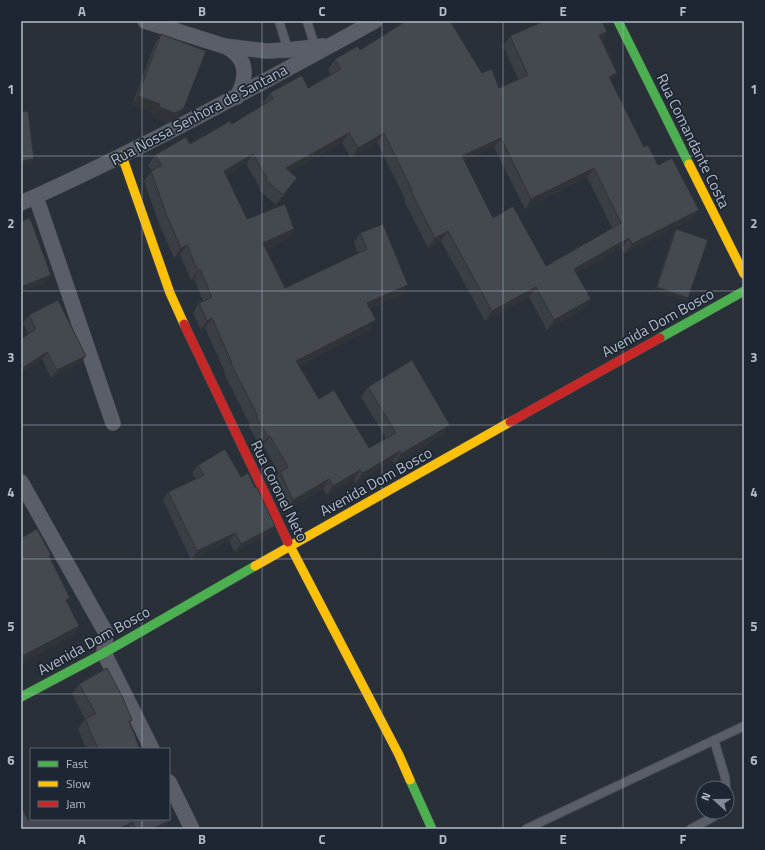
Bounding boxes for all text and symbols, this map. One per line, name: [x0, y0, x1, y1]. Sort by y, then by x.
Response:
text: A: [78, 1, 86, 21]
text: B: [198, 1, 206, 21]
text: C: [318, 1, 326, 21]
text: D: [439, 1, 447, 21]
text: E: [559, 1, 567, 21]
text: F: [680, 1, 687, 21]
street label: Rua Nossa Senhora de Santana: [106, 58, 292, 171]
street label: Rua Comandante Costa: [651, 70, 736, 212]
text: 1: [7, 79, 15, 99]
text: 1: [750, 79, 758, 99]
text: 2: [7, 213, 15, 233]
text: 2: [750, 213, 758, 233]
street label: Avenida Dom Bosco: [597, 282, 718, 363]
text: 3: [7, 347, 15, 367]
text: 3: [750, 347, 758, 367]
street label: Rua Coronel Neto: [245, 436, 314, 545]
street label: Avenida Dom Bosco: [315, 441, 436, 522]
text: 4: [7, 482, 15, 502]
text: 4: [750, 482, 758, 502]
street label: Avenida Dom Bosco: [33, 600, 154, 681]
text: 5: [7, 616, 15, 636]
text: 5: [750, 616, 758, 636]
legend: [30, 748, 170, 820]
text: 6: [7, 750, 15, 770]
text: 6: [750, 750, 758, 770]
text: Fast: [66, 754, 89, 773]
text: Slow: [66, 774, 91, 793]
north arrow: [695, 780, 735, 820]
text: N: [697, 790, 714, 803]
text: Jam: [66, 794, 86, 813]
text: A: [78, 829, 86, 849]
text: B: [198, 829, 206, 849]
text: C: [318, 829, 326, 849]
text: D: [439, 829, 447, 849]
text: E: [559, 829, 567, 849]
text: F: [680, 829, 687, 849]

